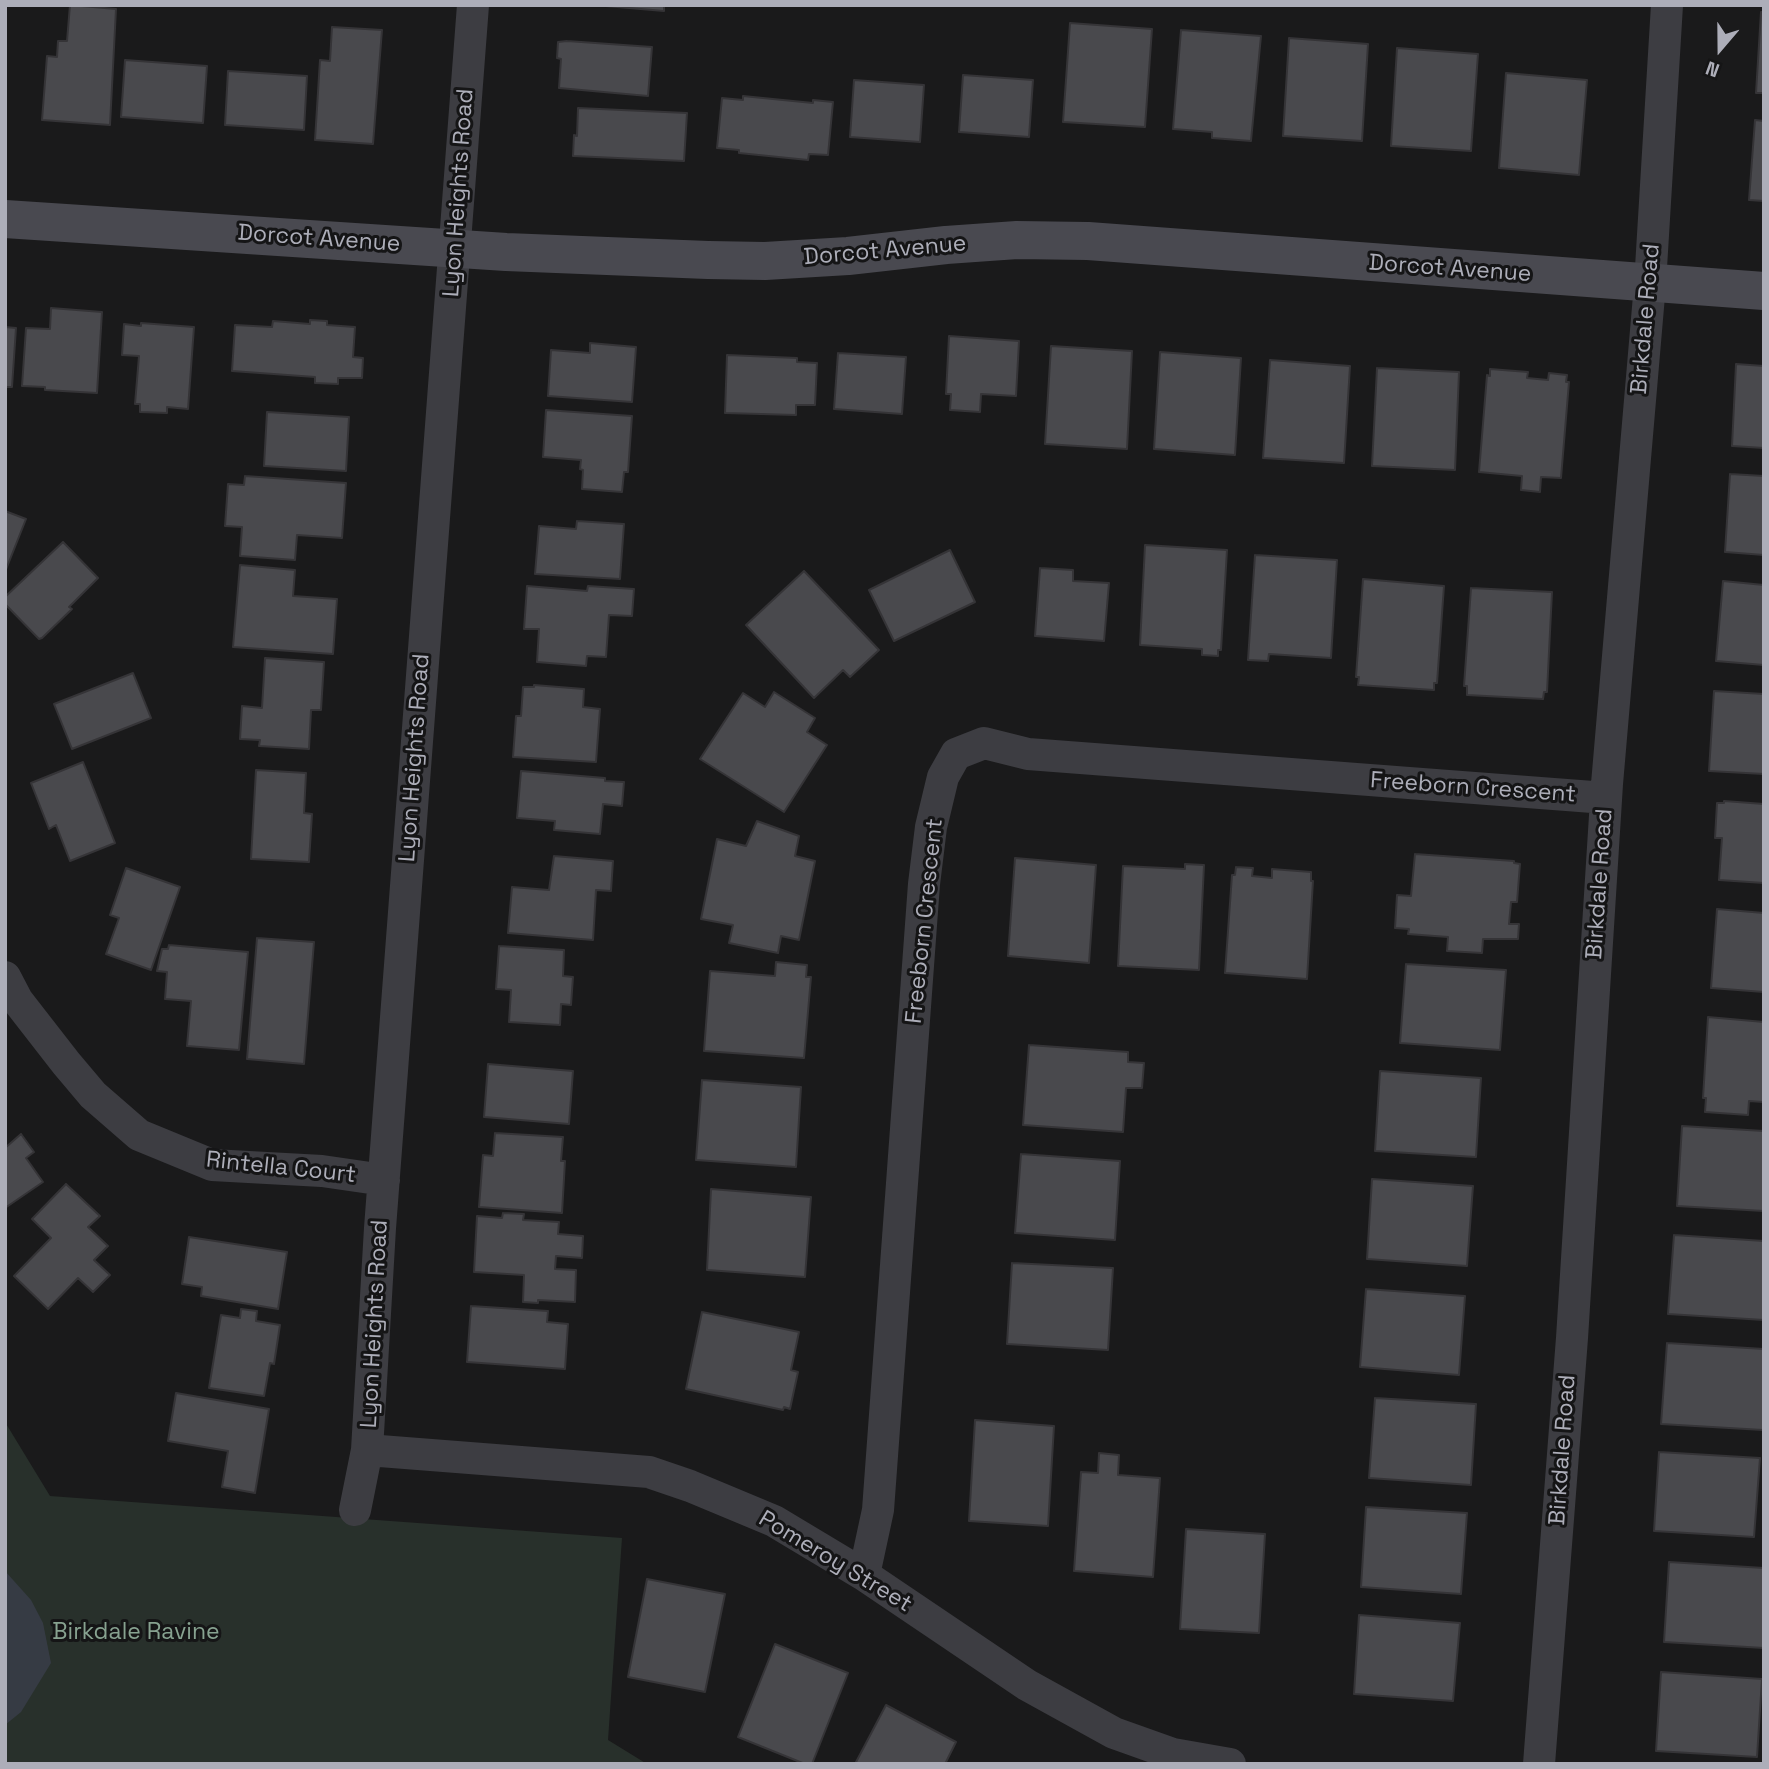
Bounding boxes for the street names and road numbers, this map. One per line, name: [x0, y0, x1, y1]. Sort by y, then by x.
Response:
street label: Lyon Heights Road: [438, 88, 480, 298]
street label: Dorcot Avenue: [237, 220, 401, 258]
street label: Dorcot Avenue: [803, 230, 967, 272]
street label: Birkdale Road: [1626, 243, 1666, 395]
street label: Dorcot Avenue: [1368, 250, 1532, 288]
street label: Lyon Heights Road: [394, 653, 436, 863]
street label: Freeborn Crescent: [1369, 767, 1577, 809]
street label: Birkdale Road: [1581, 808, 1619, 960]
street label: Freeborn Crescent: [901, 817, 949, 1025]
street label: Rintella Court: [205, 1146, 357, 1190]
street label: Lyon Heights Road: [356, 1219, 394, 1429]
street label: Birkdale Road: [1544, 1374, 1582, 1526]
street label: Pomeroy Street: [753, 1505, 917, 1619]

